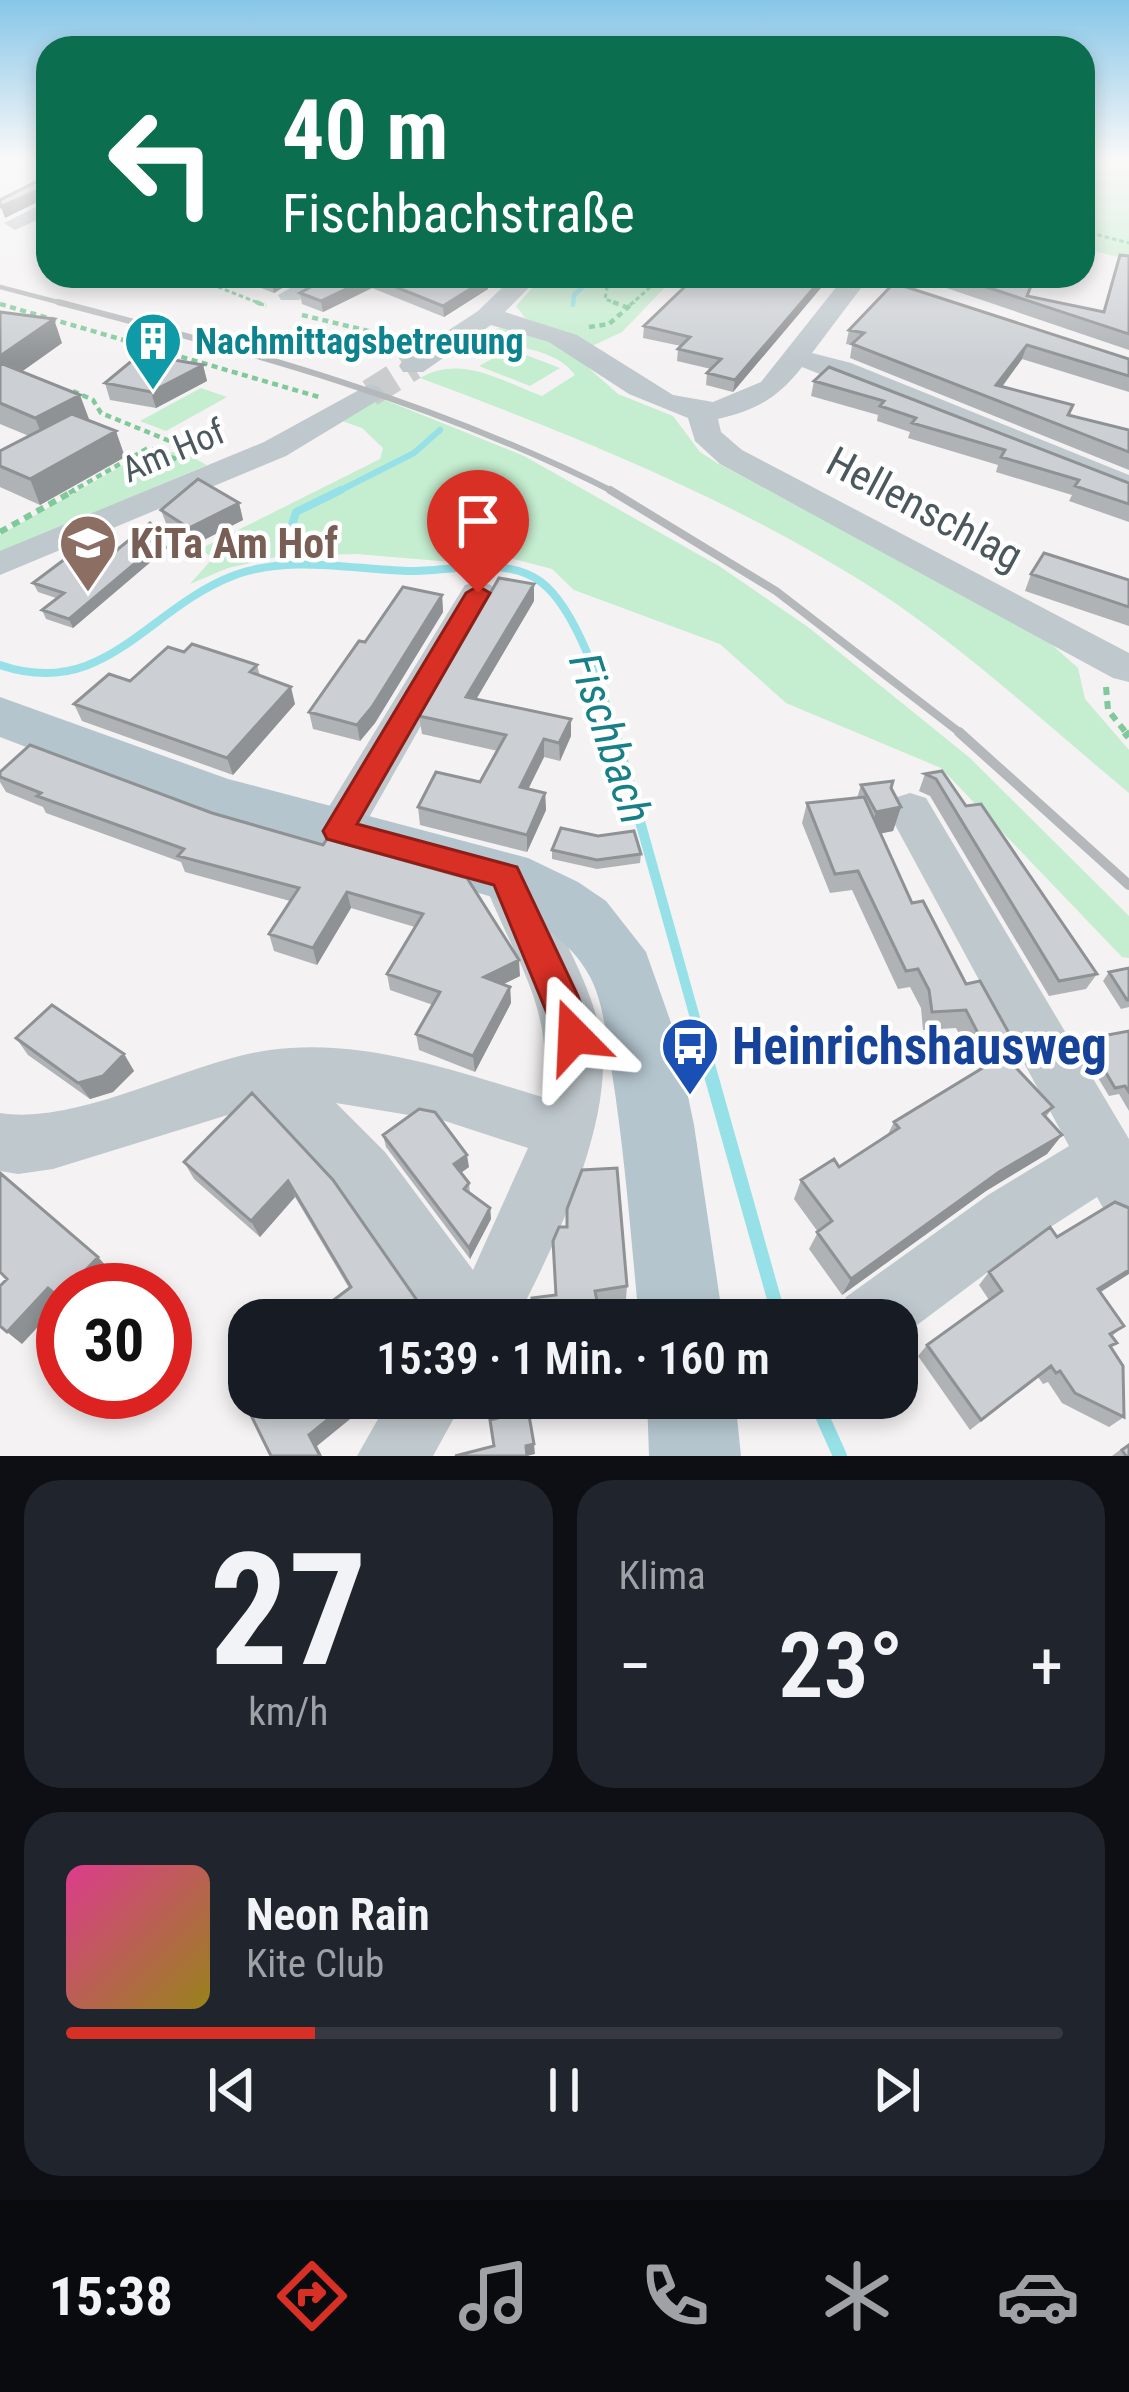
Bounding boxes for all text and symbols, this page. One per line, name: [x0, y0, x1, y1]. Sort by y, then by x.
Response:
text: 40 m: [282, 81, 449, 180]
icon: left: [84, 84, 240, 240]
text: Fischbachstraße: [282, 182, 635, 245]
building icon: Nachmittagsbetreuung: [122, 310, 184, 392]
place label: Nachmittagsbetreuung: [195, 321, 524, 363]
street label: Am Hof: [116, 410, 232, 491]
street label: Hellenschlag: [819, 436, 1031, 580]
pin: [427, 470, 529, 593]
icon: arrive: [445, 488, 511, 554]
school or university icon: KiTa Am Hof: [57, 512, 119, 594]
place label: KiTa Am Hof: [130, 519, 338, 568]
water label: Fischbach: [558, 646, 663, 830]
position arrow: [511, 973, 637, 1099]
bus stop icon: Heinrichshausweg: [659, 1015, 721, 1097]
place label: Heinrichshausweg: [732, 1017, 1107, 1076]
speed limit sign: 30: [36, 1263, 192, 1419]
text: 15:39 · 1 Min. · 160 m: [376, 1332, 770, 1385]
text: 27: [209, 1519, 367, 1702]
text: Klima: [619, 1553, 706, 1599]
text: 23°: [778, 1614, 903, 1719]
text: −: [619, 1628, 652, 1705]
text: +: [1030, 1628, 1063, 1705]
text: km/h: [248, 1689, 328, 1735]
text: Neon Rain: [246, 1888, 430, 1941]
text: Kite Club: [246, 1941, 384, 1987]
icon: previous: [199, 2057, 265, 2123]
icon: pause: [531, 2057, 597, 2123]
icon: next: [864, 2057, 930, 2123]
icon: directions: [270, 2254, 354, 2338]
icon: music: [452, 2254, 536, 2338]
icon: phone: [633, 2254, 717, 2338]
icon: climate: [815, 2254, 899, 2338]
icon: car: [996, 2254, 1080, 2338]
text: 15:38: [49, 2265, 173, 2328]

